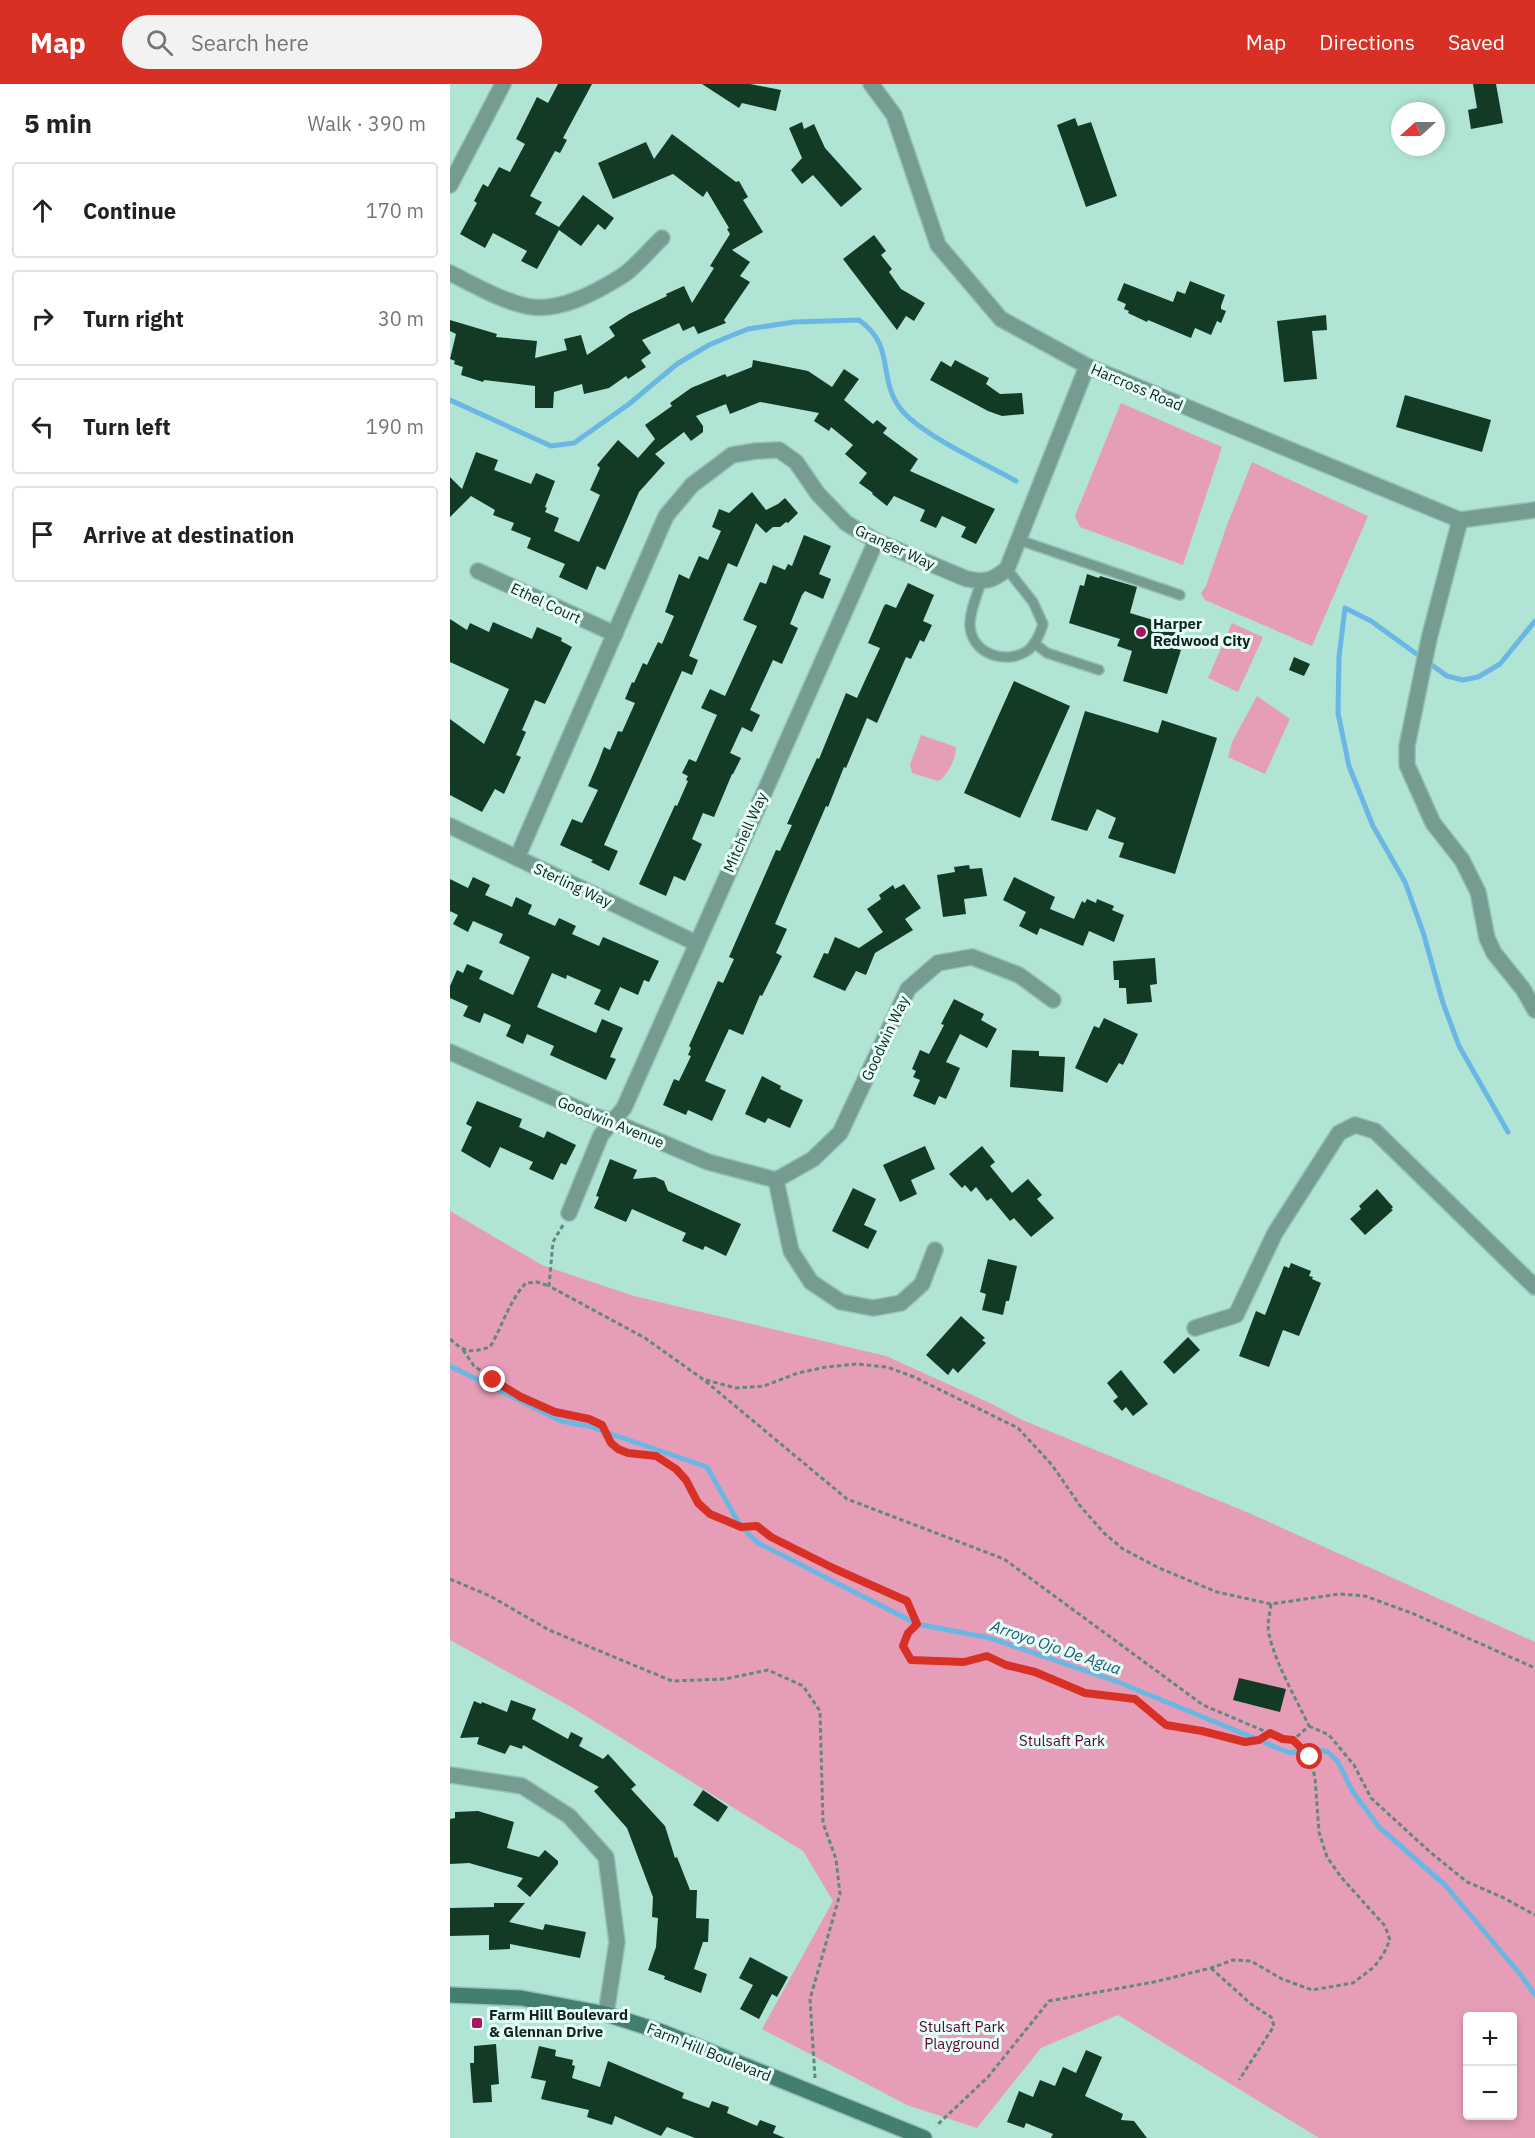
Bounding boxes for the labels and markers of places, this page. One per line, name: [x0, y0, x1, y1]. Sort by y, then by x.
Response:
place label: Harper Redwood City: [1153, 614, 1250, 650]
marker: Harper Redwood City: [1134, 625, 1148, 639]
place label: Farm Hill Boulevard & Glennan Drive: [489, 2005, 628, 2041]
marker: Farm Hill Boulevard & Glennan Drive: [470, 2016, 484, 2030]

